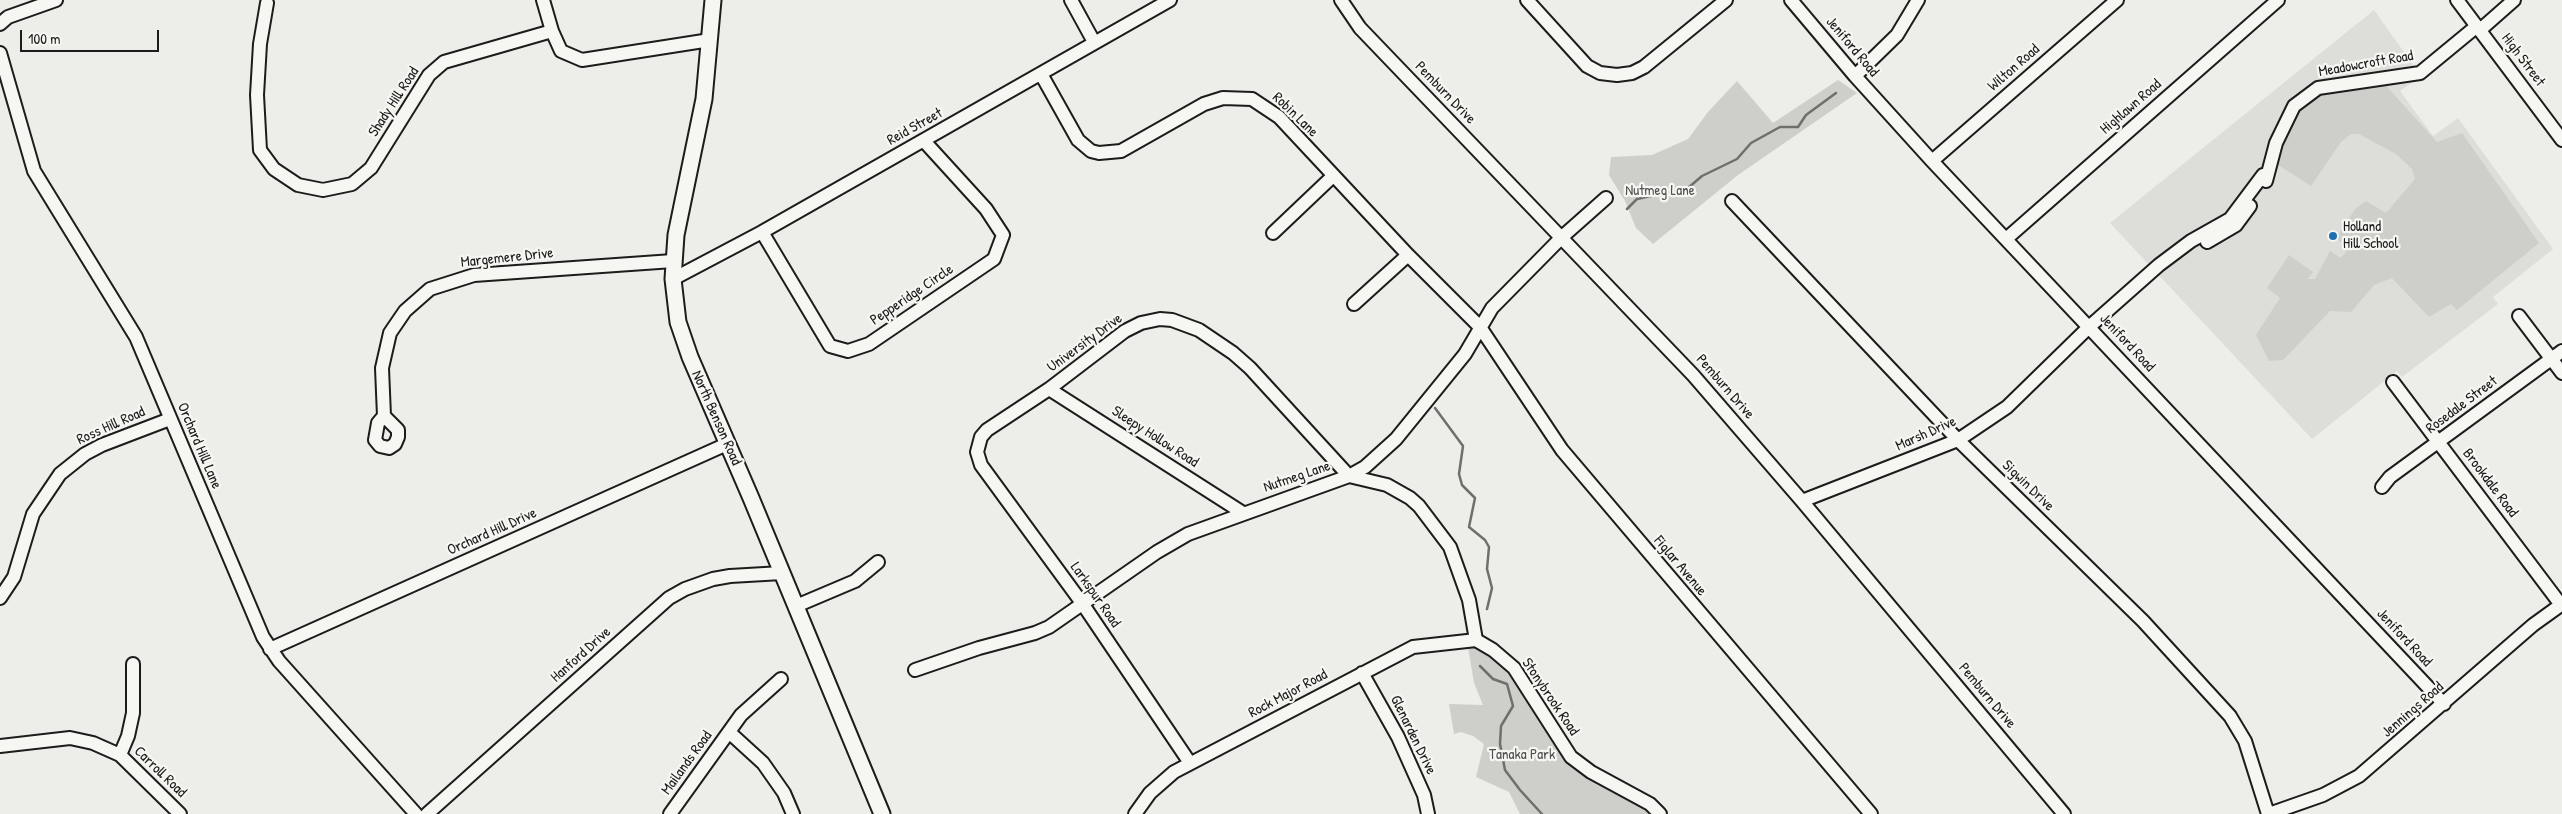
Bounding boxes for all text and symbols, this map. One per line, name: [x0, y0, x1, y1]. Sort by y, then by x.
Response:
street label: Jeniford Road: [1822, 13, 1882, 81]
scale bar: [22, 20, 161, 52]
text: 100 m: [28, 28, 61, 49]
street label: High Street: [2497, 30, 2549, 90]
street label: Wilton Road: [1984, 41, 2044, 95]
street label: Meadowcroft Road: [2317, 47, 2415, 81]
street label: Pemburn Drive: [1411, 58, 1479, 128]
street label: Shady Hill Road: [365, 64, 423, 140]
street label: Highlawn Road: [2097, 76, 2165, 138]
street label: Robin Lane: [1268, 89, 1322, 141]
street label: Reid Street: [884, 104, 946, 150]
park label: Nutmeg Lane: [1625, 182, 1695, 200]
place label: Holland Hill School: [2343, 218, 2398, 253]
marker: Holland Hill School: [2327, 230, 2339, 242]
street label: Margemere Drive: [460, 244, 554, 272]
street label: Pepperidge Circle: [867, 261, 957, 329]
street label: University Drive: [1044, 310, 1126, 376]
street label: Jeniford Road: [2096, 310, 2158, 376]
street label: Pemburn Drive: [1692, 351, 1758, 423]
street label: North Benson Road: [687, 368, 745, 468]
street label: Rosedale Street: [2423, 372, 2501, 438]
street label: Orchard Hill Lane: [173, 400, 225, 492]
street label: Sleepy Hollow Road: [1108, 402, 1202, 472]
street label: Ross Hill Road: [74, 403, 148, 449]
street label: Marsh Drive: [1893, 413, 1959, 455]
street label: Brookdale Road: [2458, 445, 2522, 521]
street label: Nutmeg Lane: [1261, 457, 1333, 497]
street label: Sigwin Drive: [1998, 457, 2058, 515]
street label: Orchard Hill Drive: [445, 504, 539, 560]
street label: Figlar Avenue: [1650, 532, 1710, 600]
street label: Larkspur Road: [1066, 559, 1124, 631]
street label: Jeniford Road: [2373, 605, 2435, 671]
street label: Hanford Drive: [547, 623, 615, 687]
street label: Stonybrook Road: [1518, 655, 1582, 739]
street label: Pemburn Drive: [1954, 660, 2020, 732]
street label: Rock Major Road: [1246, 666, 1330, 722]
street label: Jennings Road: [2379, 678, 2447, 742]
street label: Glenarden Drive: [1386, 692, 1440, 778]
street label: Mailands Road: [658, 728, 716, 798]
street label: Carroll Road: [130, 743, 190, 801]
park label: Tanaka Park: [1489, 746, 1555, 764]

